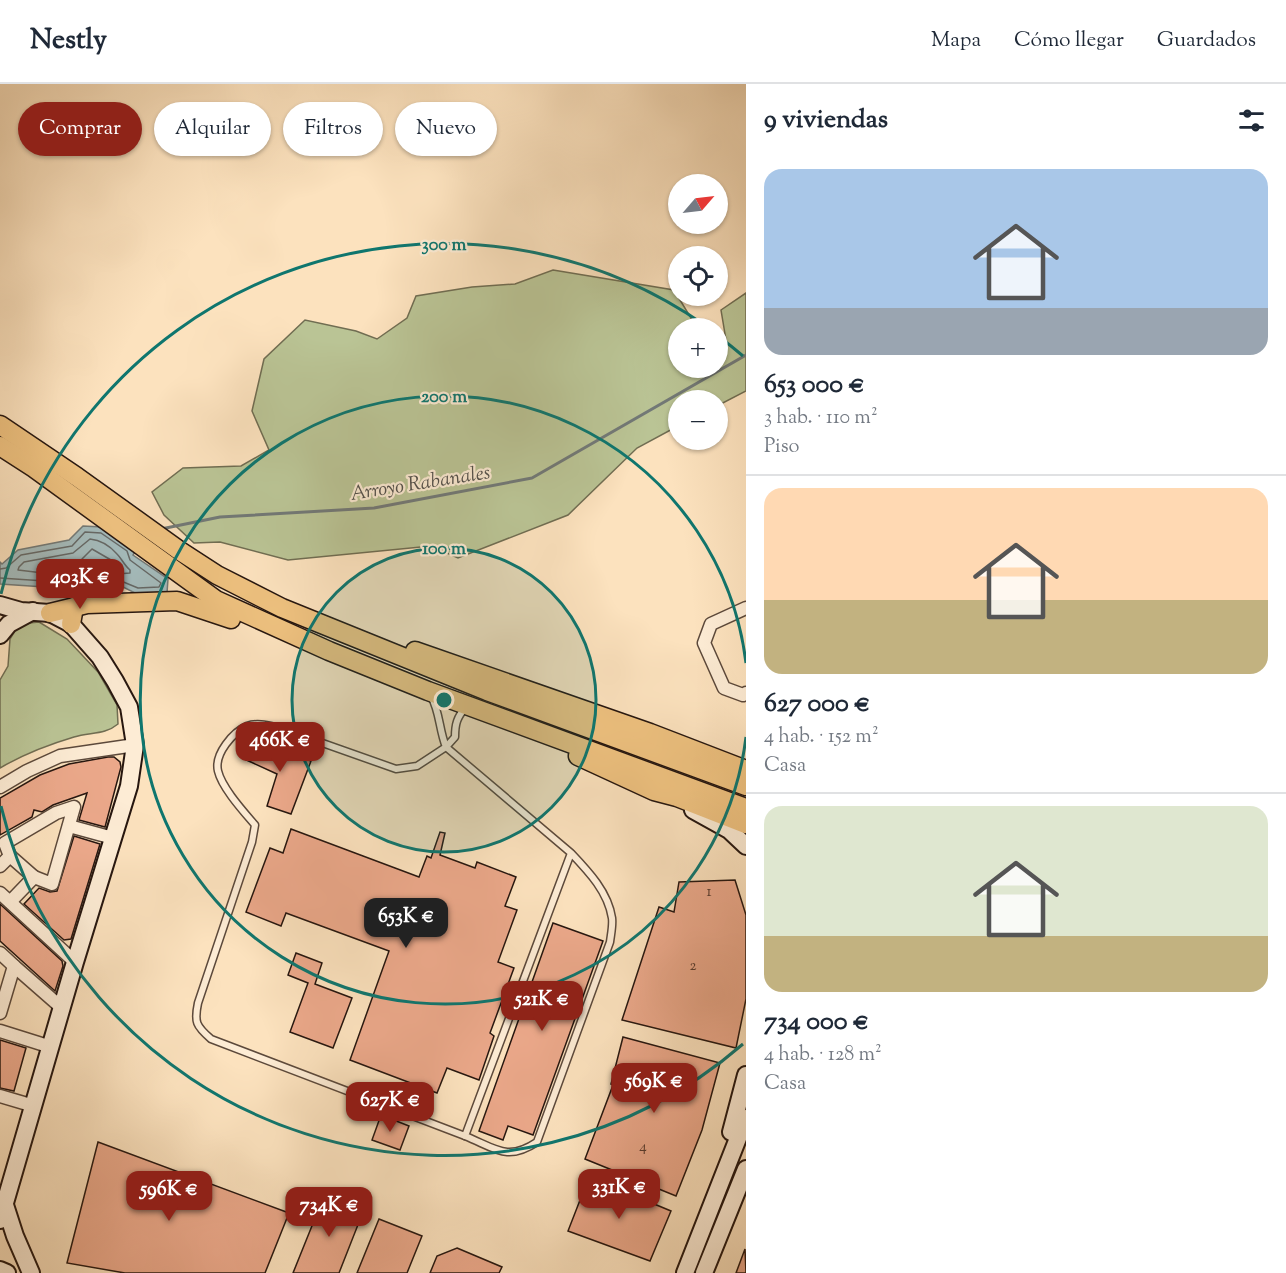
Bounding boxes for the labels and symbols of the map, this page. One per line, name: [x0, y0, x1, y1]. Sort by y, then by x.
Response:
north arrow: [668, 174, 728, 234]
text: 300 m: [422, 233, 467, 259]
text: 200 m: [421, 385, 467, 411]
water label: Arroyo Rabanales: [348, 459, 493, 510]
text: 100 m: [422, 537, 466, 563]
pin: 403K €: [31, 559, 129, 610]
centre of rings: [434, 690, 454, 710]
pin: 466K €: [231, 722, 329, 773]
house number: 1: [706, 882, 712, 903]
pin: 653K €: [357, 898, 455, 949]
house number: 2: [689, 956, 697, 977]
pin: 521K €: [493, 981, 591, 1032]
pin: 569K €: [605, 1063, 703, 1114]
pin: 627K €: [341, 1082, 439, 1133]
house number: 4: [639, 1137, 647, 1158]
pin: 331K €: [570, 1169, 668, 1220]
pin: 596K €: [120, 1171, 218, 1222]
pin: 734K €: [280, 1187, 378, 1238]

